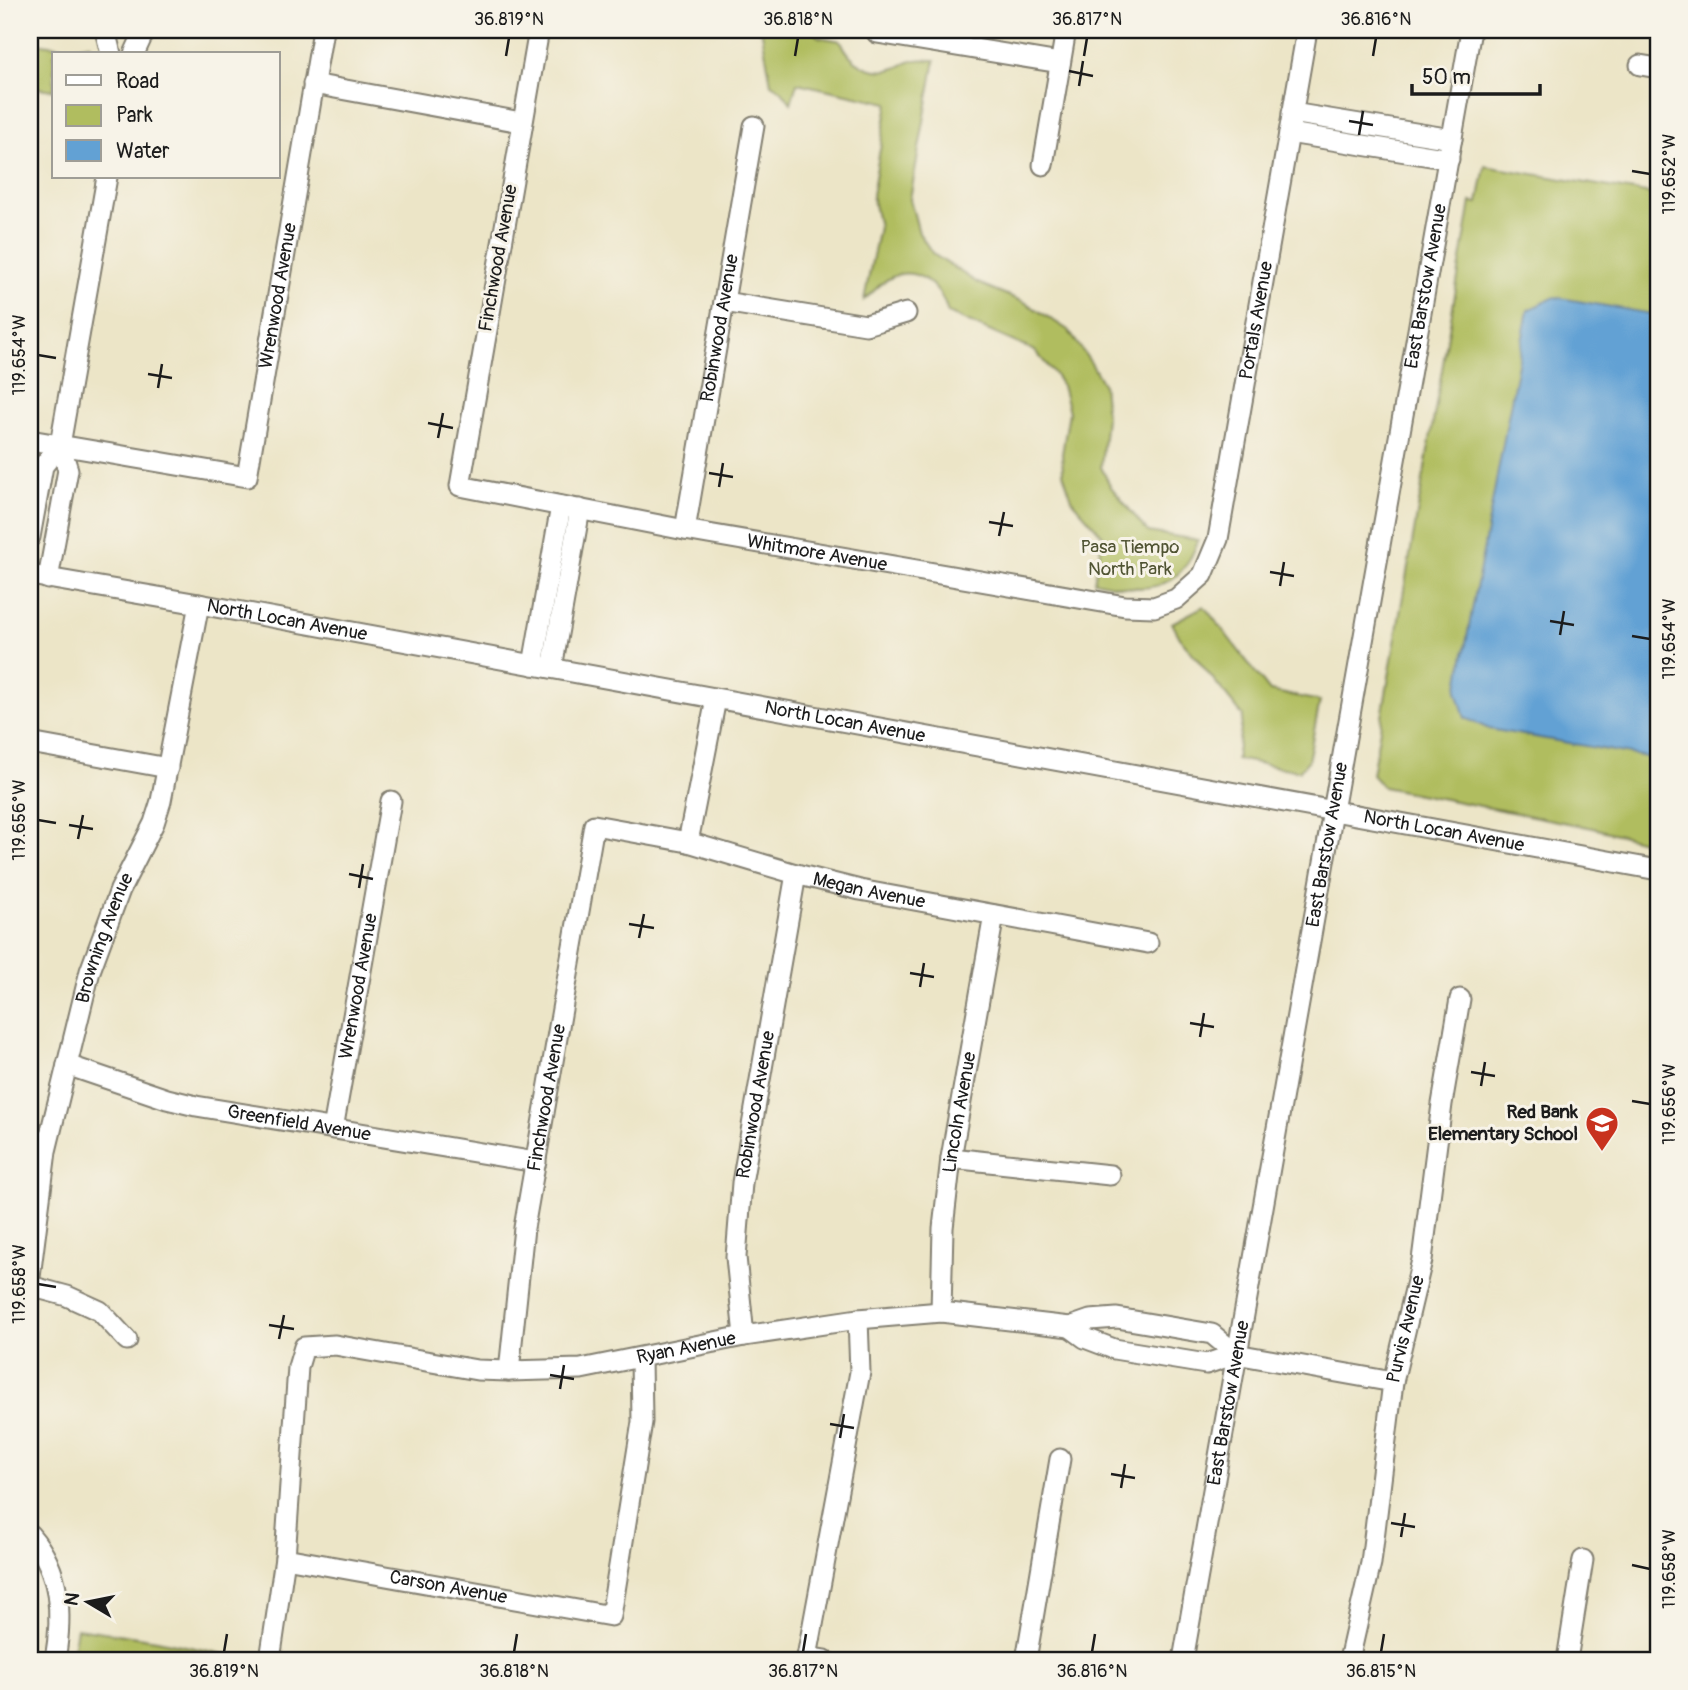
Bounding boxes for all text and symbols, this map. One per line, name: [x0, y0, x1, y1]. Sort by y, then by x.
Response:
text: 36.819°N: [474, 8, 544, 31]
text: 36.818°N: [763, 8, 833, 31]
text: 36.817°N: [1052, 8, 1122, 31]
text: 36.816°N: [1340, 8, 1412, 31]
legend: [52, 52, 280, 178]
scale bar: [1412, 52, 1539, 96]
text: 50 m: [1422, 64, 1471, 91]
text: Road: [116, 68, 160, 95]
text: Park: [116, 102, 153, 129]
text: 119.652°W: [1658, 134, 1681, 214]
text: Water: [116, 138, 170, 165]
street label: Finchwood Avenue: [473, 182, 523, 333]
street label: East Barstow Avenue: [1399, 201, 1452, 371]
street label: Wrenwood Avenue: [254, 220, 302, 370]
street label: Robinwood Avenue: [695, 252, 744, 404]
street label: Portals Avenue: [1234, 259, 1278, 381]
text: 119.654°W: [8, 314, 31, 396]
street label: Whitmore Avenue: [745, 529, 890, 577]
park label: Pasa Tiempo North Park: [1080, 535, 1180, 581]
street label: North Locan Avenue: [205, 594, 370, 647]
text: 119.654°W: [1658, 598, 1681, 680]
street label: North Locan Avenue: [763, 695, 928, 748]
street label: East Barstow Avenue: [1301, 760, 1354, 929]
text: 119.656°W: [8, 779, 31, 861]
street label: North Locan Avenue: [1362, 805, 1527, 858]
street label: Megan Avenue: [810, 867, 928, 914]
street label: Browning Avenue: [71, 868, 139, 1006]
street label: Wrenwood Avenue: [334, 911, 383, 1061]
street label: Finchwood Avenue: [522, 1022, 571, 1173]
street label: Robinwood Avenue: [731, 1028, 780, 1181]
street label: Lincoln Avenue: [937, 1049, 982, 1174]
text: 119.656°W: [1658, 1063, 1681, 1145]
street label: Greenfield Avenue: [226, 1099, 373, 1147]
place label: Red Bank Elementary School: [1428, 1100, 1579, 1146]
school or university icon: Red Bank Elementary School: [1583, 1104, 1621, 1153]
text: 119.658°W: [8, 1244, 31, 1324]
street label: Purvis Avenue: [1381, 1272, 1430, 1386]
street label: East Barstow Avenue: [1202, 1318, 1255, 1487]
street label: Ryan Avenue: [634, 1326, 739, 1369]
text: 119.658°W: [1658, 1529, 1681, 1609]
street label: Carson Avenue: [388, 1565, 510, 1609]
north arrow: [52, 1568, 122, 1638]
text: N: [59, 1591, 85, 1608]
text: 36.819°N: [189, 1660, 259, 1683]
text: 36.818°N: [479, 1660, 549, 1683]
text: 36.817°N: [768, 1660, 838, 1683]
text: 36.816°N: [1056, 1660, 1128, 1683]
text: 36.815°N: [1346, 1660, 1416, 1683]

